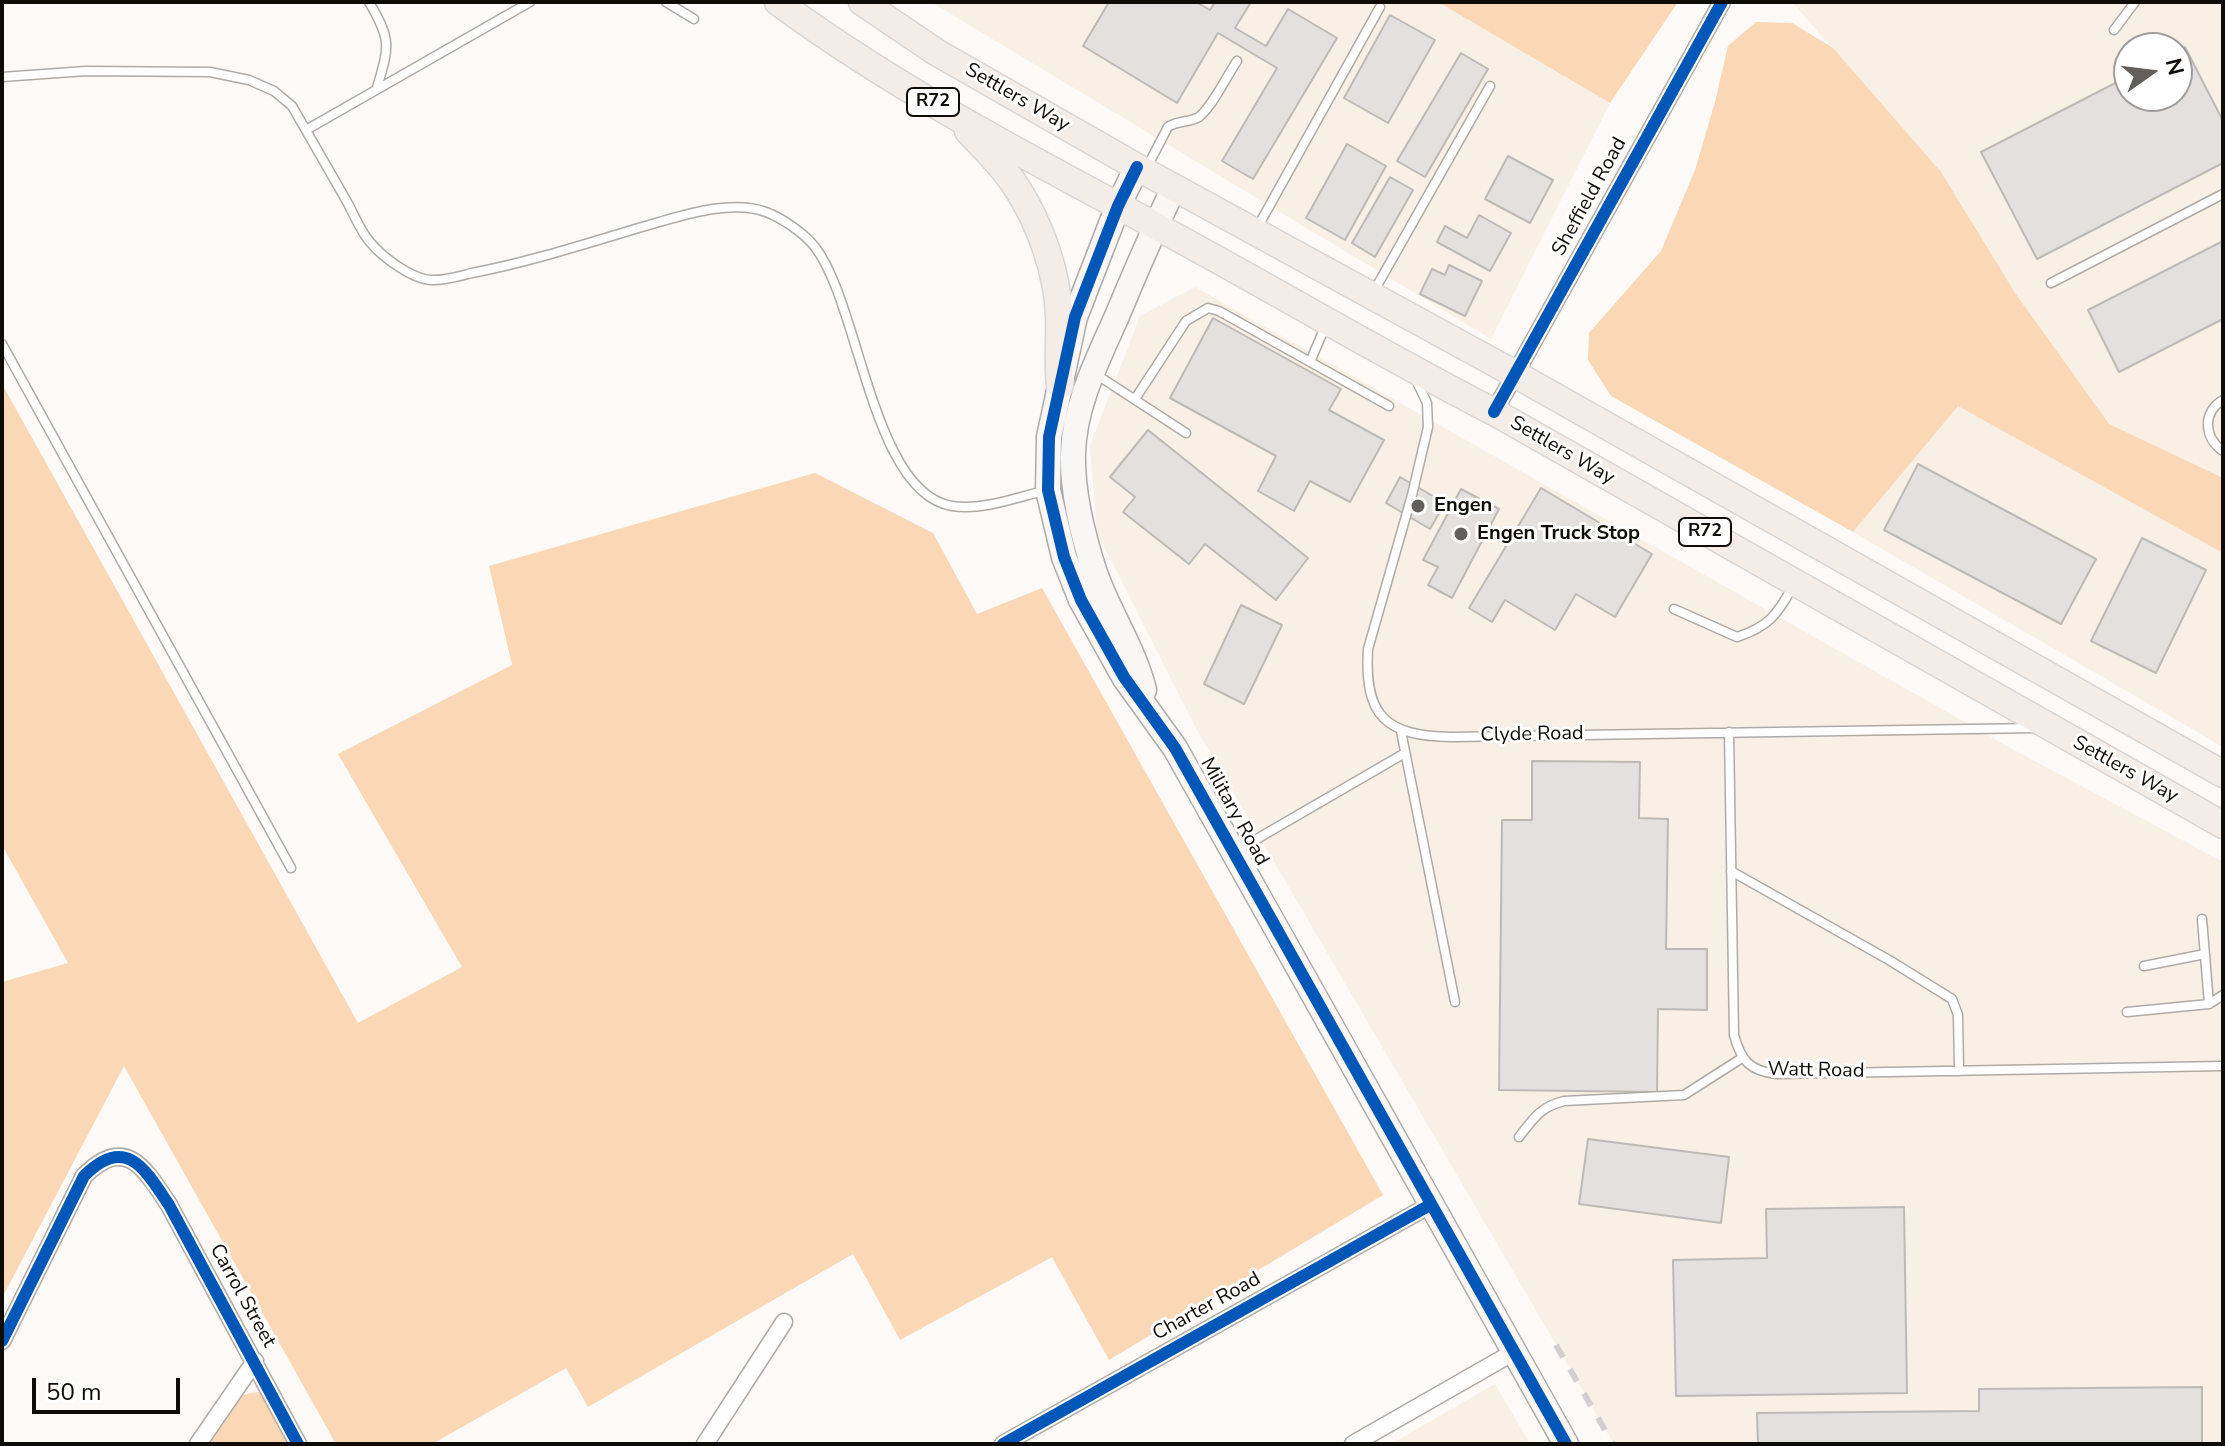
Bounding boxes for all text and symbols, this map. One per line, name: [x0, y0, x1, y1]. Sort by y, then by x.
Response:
north arrow: [2113, 32, 2193, 112]
text: N: [2158, 55, 2191, 78]
street label: Settlers Way: [961, 58, 1073, 138]
road number: R72: [907, 88, 959, 116]
street label: Sheffield Road: [1548, 134, 1632, 260]
street label: Settlers Way: [1506, 411, 1618, 491]
place label: Engen: [1434, 494, 1492, 518]
marker: Engen: [1409, 497, 1427, 515]
road number: R72: [1679, 518, 1731, 546]
place label: Engen Truck Stop: [1477, 522, 1640, 546]
marker: Engen Truck Stop: [1452, 525, 1470, 543]
street label: Clyde Road: [1480, 722, 1584, 748]
street label: Settlers Way: [2068, 731, 2182, 809]
street label: Military Road: [1195, 754, 1273, 870]
street label: Watt Road: [1767, 1058, 1865, 1084]
street label: Carrol Street: [204, 1240, 280, 1352]
street label: Charter Road: [1149, 1268, 1265, 1346]
scale bar: [36, 1362, 184, 1412]
text: 50 m: [46, 1376, 102, 1408]

